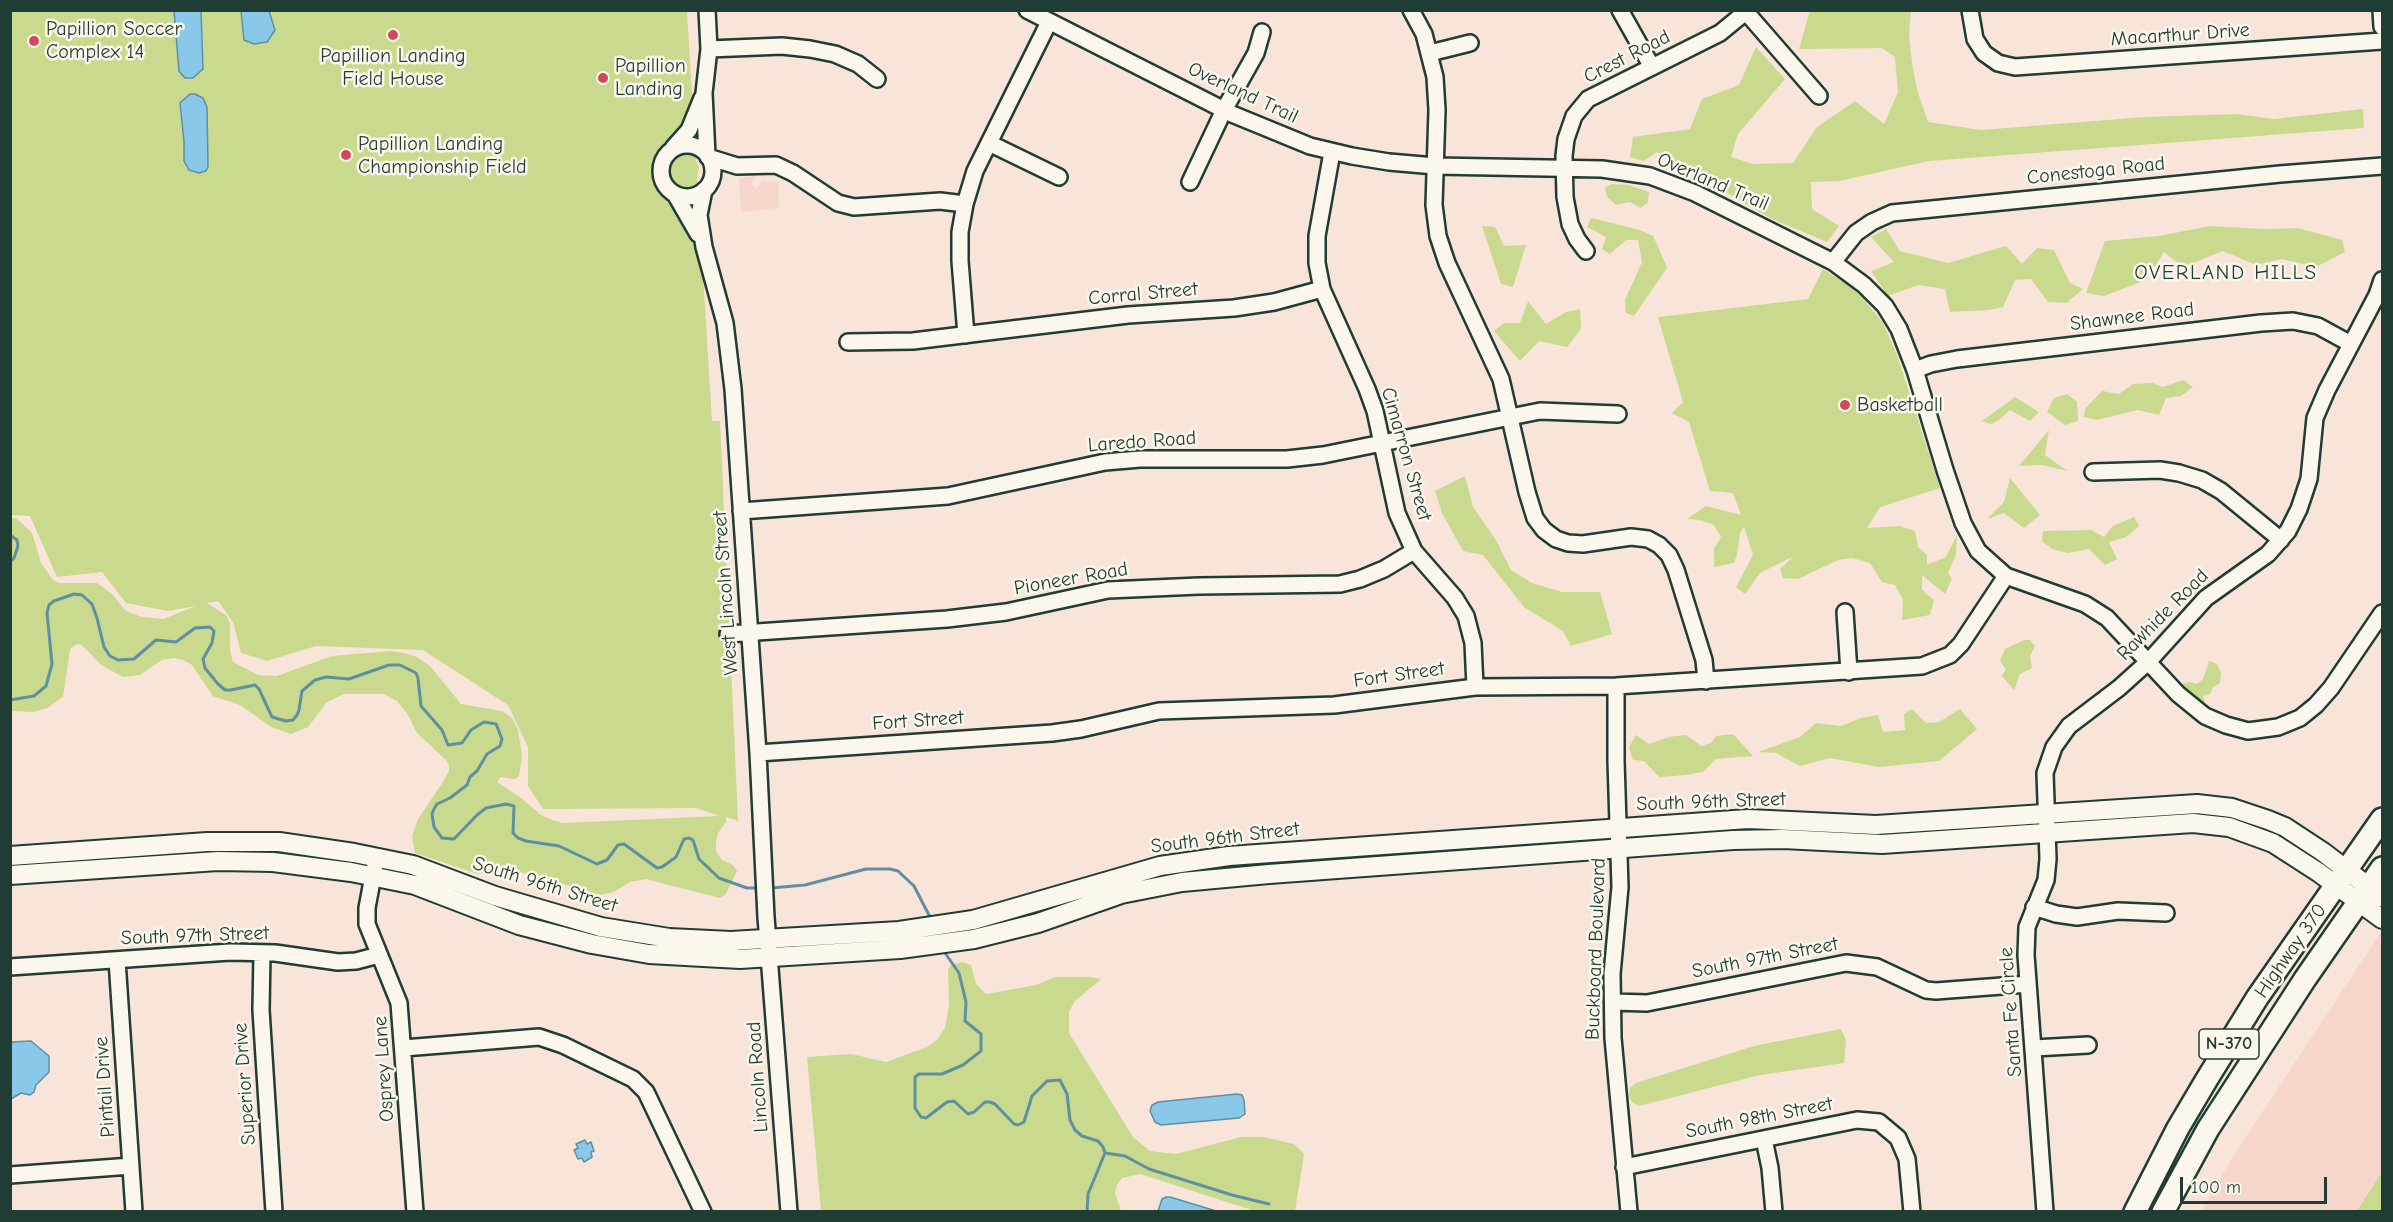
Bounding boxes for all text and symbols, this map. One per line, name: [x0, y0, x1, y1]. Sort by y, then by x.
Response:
place label: Papillion Soccer Complex 14: [46, 17, 182, 64]
street label: Macarthur Drive: [2110, 18, 2250, 52]
street label: Crest Road: [1580, 25, 1674, 89]
marker: Papillion Landing Field House: [386, 28, 400, 42]
marker: Papillion Soccer Complex 14: [27, 34, 41, 48]
place label: Papillion Landing Field House: [320, 44, 466, 91]
place label: Papillion Landing: [615, 54, 686, 101]
street label: Overland Trail: [1184, 57, 1302, 129]
marker: Papillion Landing: [596, 71, 610, 85]
place label: Papillion Landing Championship Field: [358, 132, 527, 179]
marker: Papillion Landing Championship Field: [339, 148, 353, 162]
street label: Overland Trail: [1654, 148, 1772, 216]
street label: Conestoga Road: [2026, 152, 2166, 190]
district label: OVERLAND HILLS: [2134, 260, 2318, 286]
street label: Corral Street: [1087, 277, 1199, 311]
street label: Shawnee Road: [2069, 297, 2195, 337]
street label: Cimarron Street: [1375, 385, 1437, 523]
place label: Basketball: [1857, 393, 1943, 417]
marker: Basketball: [1838, 398, 1852, 412]
street label: Laredo Road: [1087, 426, 1197, 458]
street label: West Lincoln Street: [708, 510, 744, 676]
street label: Pioneer Road: [1012, 557, 1130, 601]
street label: Rawhide Road: [2112, 564, 2214, 666]
street label: Fort Street: [1352, 657, 1446, 693]
street label: Fort Street: [872, 706, 964, 736]
street label: South 96th Street: [1636, 787, 1786, 817]
street label: South 96th Street: [1149, 817, 1301, 859]
street label: South 96th Street: [470, 852, 620, 918]
street label: Buckboard Boulevard: [1581, 858, 1611, 1040]
street label: Highway 370: [2250, 899, 2332, 1003]
street label: South 97th Street: [121, 921, 269, 951]
street label: South 97th Street: [1690, 932, 1840, 984]
street label: Santa Fe Circle: [1994, 946, 2028, 1078]
street label: Osprey Lane: [368, 1015, 400, 1123]
street label: Lincoln Road: [742, 1021, 774, 1133]
street label: Superior Drive: [229, 1022, 261, 1146]
road number: N-370: [2199, 1029, 2259, 1059]
street label: Pintail Drive: [90, 1036, 120, 1138]
street label: South 98th Street: [1684, 1092, 1834, 1144]
scale bar: [2183, 1165, 2330, 1203]
text: 100 m: [2191, 1177, 2241, 1198]

